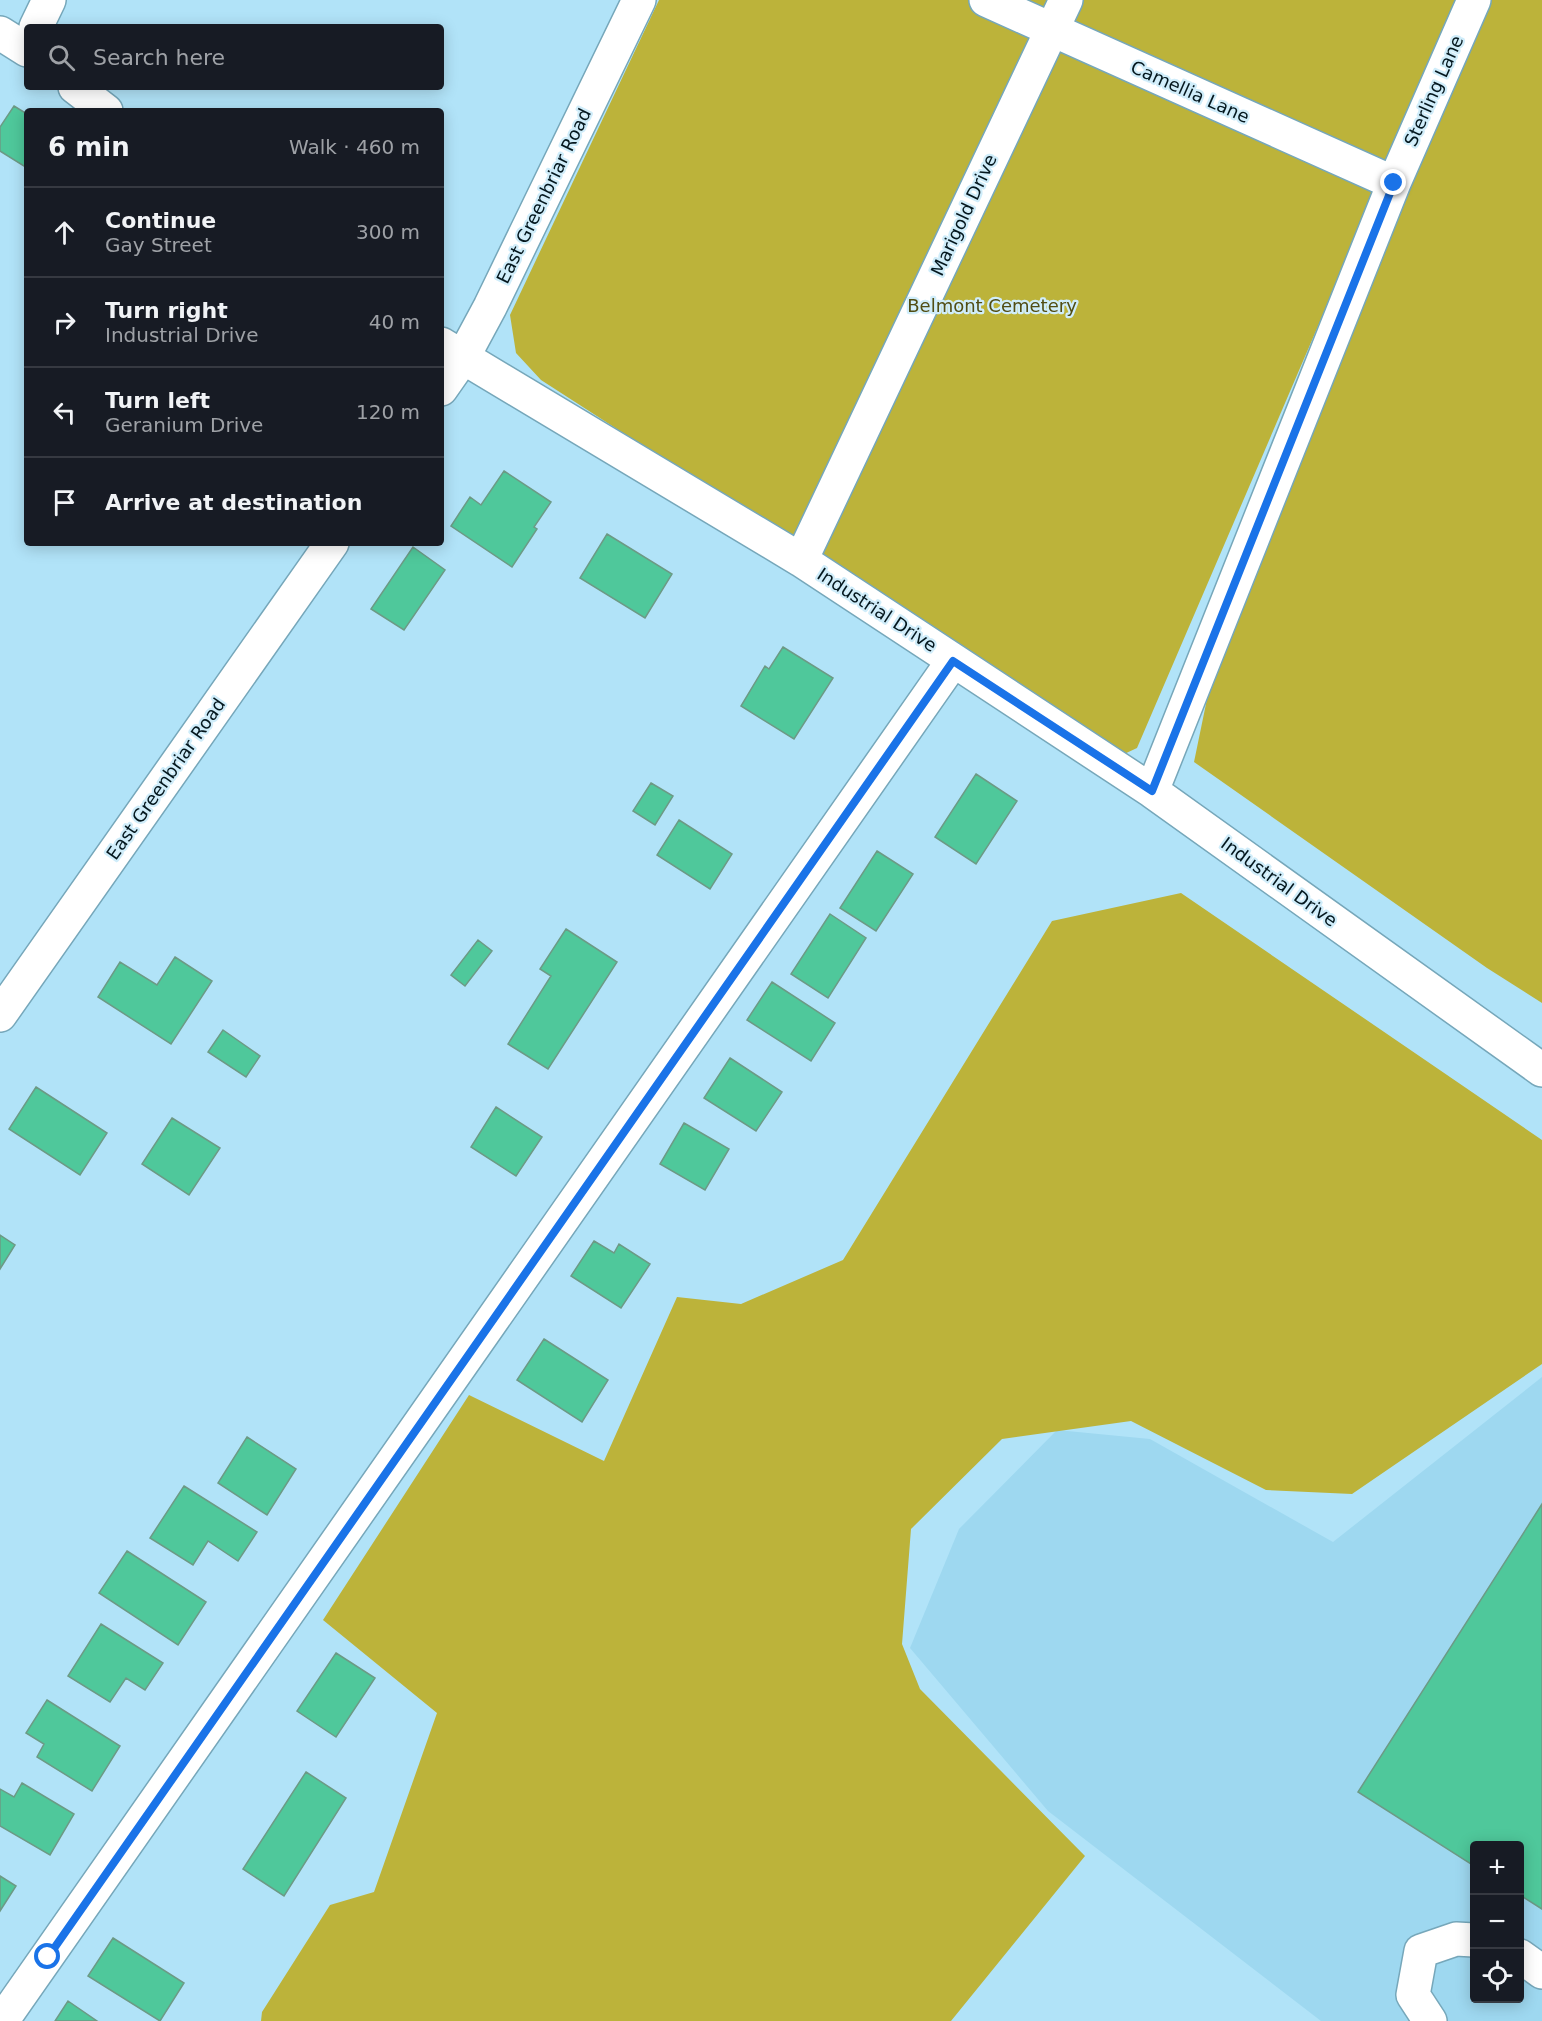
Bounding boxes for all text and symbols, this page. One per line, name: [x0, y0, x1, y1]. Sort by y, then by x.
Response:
search box: [24, 24, 444, 90]
street label: Sterling Lane: [1400, 32, 1467, 149]
icon: search: [45, 41, 78, 74]
text: Search here: [93, 45, 225, 70]
street label: Camellia Lane: [1128, 56, 1253, 127]
street label: East Greenbriar Road: [492, 105, 595, 287]
text: 6 min: [48, 132, 130, 162]
text: Walk · 460 m: [289, 135, 420, 159]
street label: Marigold Drive: [926, 151, 1001, 279]
route end: [1380, 169, 1406, 195]
text: Continue: [105, 208, 216, 233]
icon: ahead: [48, 216, 81, 249]
text: 300 m: [356, 220, 420, 244]
text: Gay Street: [105, 233, 212, 257]
park label: Belmont Cemetery: [907, 295, 1077, 316]
text: Turn right: [105, 298, 228, 323]
icon: right: [48, 306, 81, 339]
text: 40 m: [369, 310, 420, 334]
text: Industrial Drive: [105, 323, 258, 347]
text: Turn left: [105, 388, 210, 413]
icon: left: [48, 396, 81, 429]
text: 120 m: [356, 400, 420, 424]
text: Geranium Drive: [105, 413, 263, 437]
icon: arrive: [48, 486, 81, 519]
text: Arrive at destination: [105, 490, 362, 515]
street label: Industrial Drive: [814, 563, 941, 656]
street label: East Greenbriar Road: [102, 694, 229, 863]
street label: Industrial Drive: [1217, 833, 1341, 931]
map controls: [1470, 1841, 1524, 2003]
button: +: [1470, 1841, 1524, 1895]
button: −: [1470, 1895, 1524, 1949]
route start: [34, 1943, 60, 1969]
button: locate: [1470, 1949, 1524, 2003]

